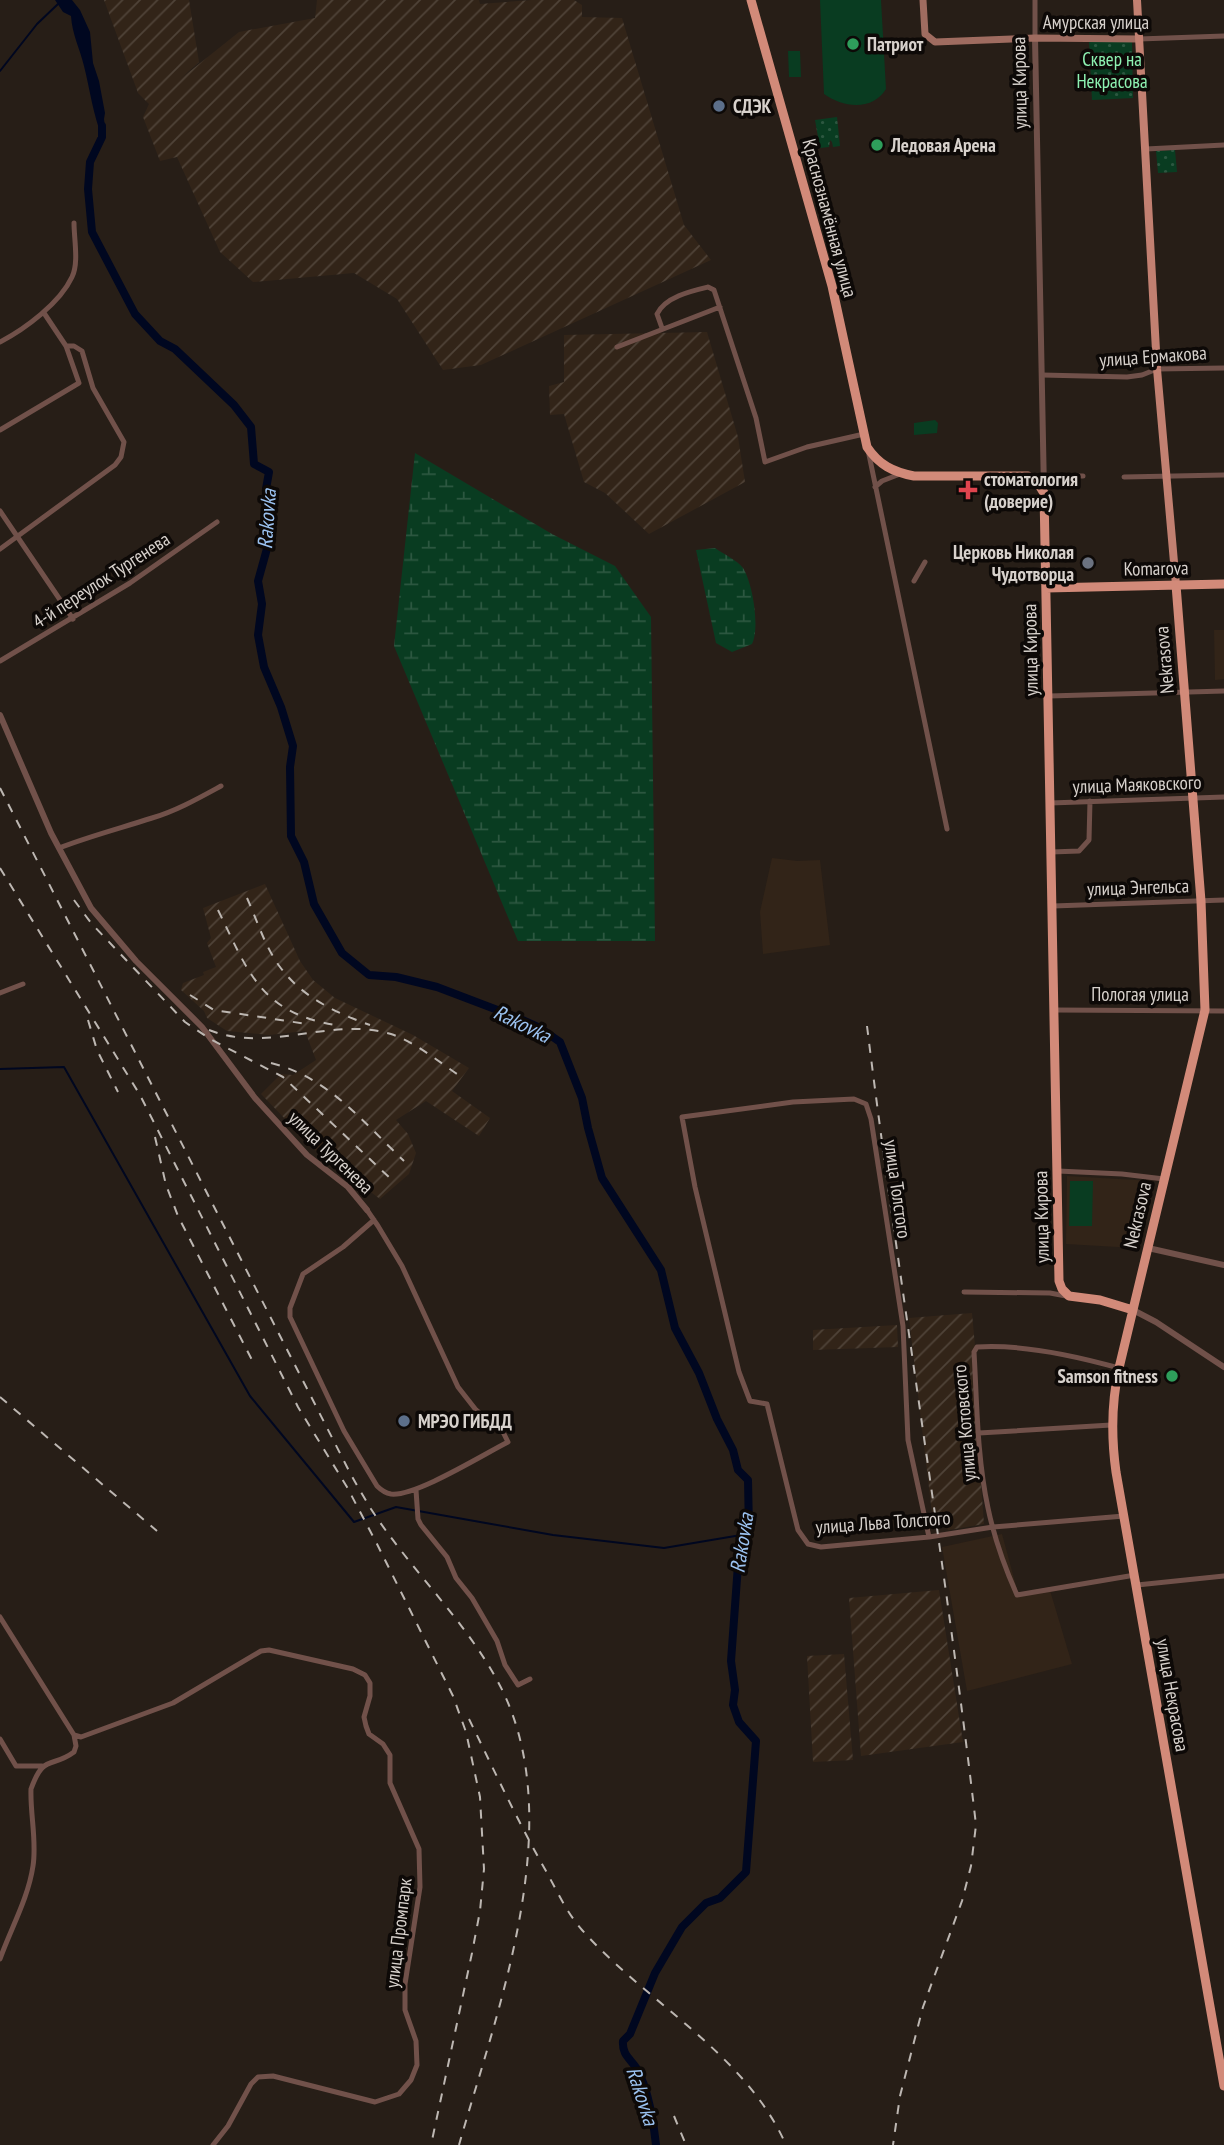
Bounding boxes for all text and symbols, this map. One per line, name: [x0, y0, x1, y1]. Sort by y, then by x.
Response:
street label: Амурская улица: [1043, 10, 1149, 34]
place label: Патриот: [867, 32, 924, 56]
marker: Патриот: [845, 36, 861, 52]
street label: улица Кирова: [1006, 37, 1032, 129]
park label: Сквер на Некрасова: [1076, 47, 1148, 93]
place label: СДЭК: [733, 94, 772, 118]
marker: СДЭК: [711, 98, 727, 114]
place label: Ледовая Арена: [890, 133, 996, 157]
street label: Краснознамённая улица: [797, 136, 863, 300]
marker: Ледовая Арена: [869, 137, 885, 153]
street label: улица Ермакова: [1098, 340, 1208, 372]
place label: стоматология (доверие): [984, 467, 1078, 513]
marker: стоматология (доверие): [958, 480, 978, 500]
water label: Rakovka: [251, 487, 282, 550]
street label: 4-й переулок Тургенева: [28, 527, 174, 633]
place label: Церковь Николая Чудотворца: [953, 540, 1074, 586]
marker: Церковь Николая Чудотворца: [1080, 555, 1096, 571]
street label: Komarova: [1123, 555, 1189, 581]
street label: улица Кирова: [1017, 604, 1043, 696]
street label: Nekrasova: [1149, 625, 1179, 695]
street label: улица Маяковского: [1072, 770, 1202, 798]
street label: улица Энгельса: [1087, 873, 1189, 901]
street label: Пологая улица: [1091, 982, 1189, 1006]
water label: Rakovka: [489, 998, 557, 1050]
street label: улица Тургенева: [283, 1105, 379, 1199]
street label: улица Толстого: [879, 1138, 917, 1240]
street label: улица Кирова: [1028, 1171, 1054, 1263]
street label: Nekrasova: [1118, 1179, 1156, 1251]
street label: улица Котовского: [947, 1364, 981, 1482]
place label: Samson fitness: [1057, 1364, 1158, 1388]
marker: Samson fitness: [1164, 1368, 1180, 1384]
place label: МРЭО ГИБДД: [418, 1409, 512, 1433]
marker: МРЭО ГИБДД: [396, 1413, 412, 1429]
street label: улица Льва Толстого: [815, 1505, 951, 1539]
water label: Rakovka: [723, 1510, 760, 1575]
street label: улица Некрасова: [1151, 1637, 1195, 1753]
street label: улица Промпарк: [379, 1876, 417, 1989]
water label: Rakovka: [620, 2063, 665, 2130]

